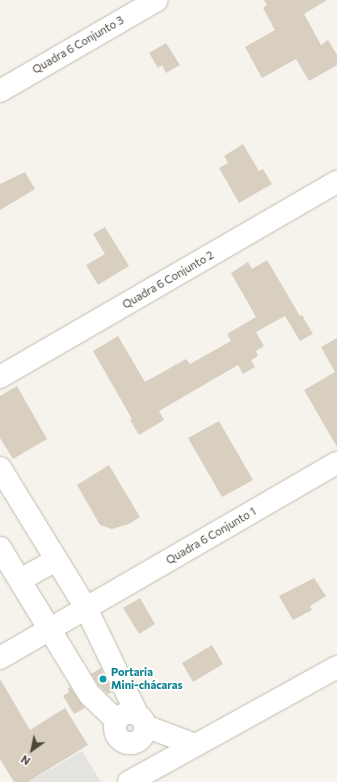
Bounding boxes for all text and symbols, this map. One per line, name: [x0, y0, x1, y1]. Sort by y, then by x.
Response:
street label: Quadra 6 Conjunto 3: [30, 13, 126, 77]
street label: Quadra 6 Conjunto 2: [120, 249, 216, 311]
street label: Quadra 6 Conjunto 1: [164, 505, 258, 567]
place label: Portaria Mini-chácaras: [111, 666, 183, 692]
marker: Portaria Mini-chácaras: [98, 674, 108, 684]
north arrow: [12, 730, 52, 770]
text: N: [18, 753, 32, 768]

